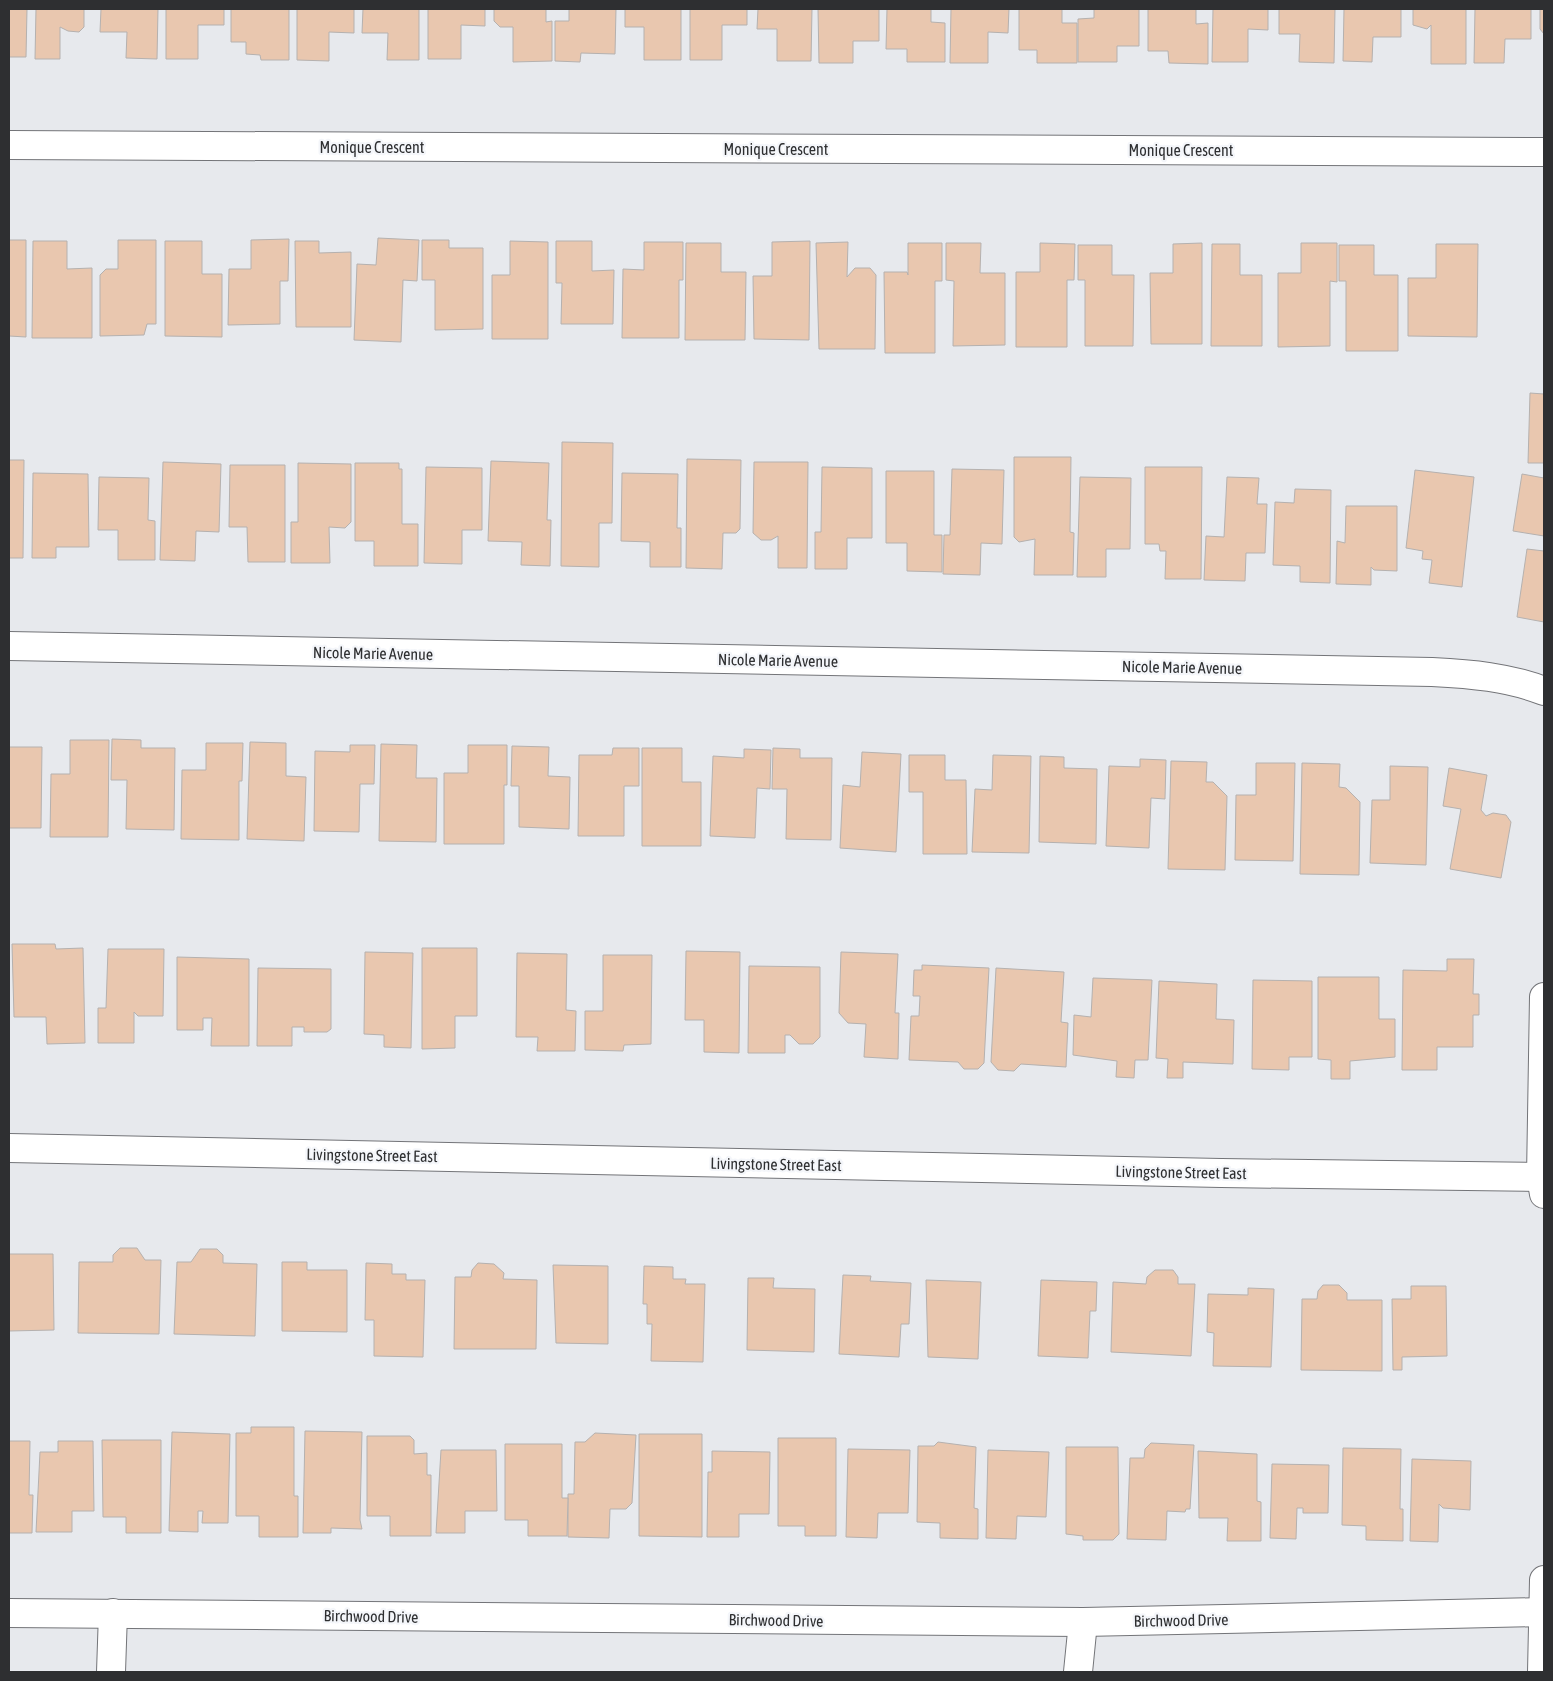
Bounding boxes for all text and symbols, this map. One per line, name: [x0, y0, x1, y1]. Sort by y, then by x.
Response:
street label: Monique Crescent: [320, 138, 425, 157]
street label: Monique Crescent: [724, 140, 829, 159]
street label: Monique Crescent: [1129, 141, 1234, 160]
street label: Nicole Marie Avenue: [313, 643, 433, 663]
street label: Nicole Marie Avenue: [718, 650, 838, 670]
street label: Nicole Marie Avenue: [1122, 657, 1242, 677]
street label: Livingstone Street East: [306, 1145, 438, 1166]
street label: Livingstone Street East: [710, 1154, 842, 1175]
street label: Livingstone Street East: [1115, 1162, 1247, 1183]
street label: Birchwood Drive: [323, 1606, 419, 1626]
street label: Birchwood Drive: [728, 1610, 824, 1630]
street label: Birchwood Drive: [1133, 1610, 1229, 1630]

